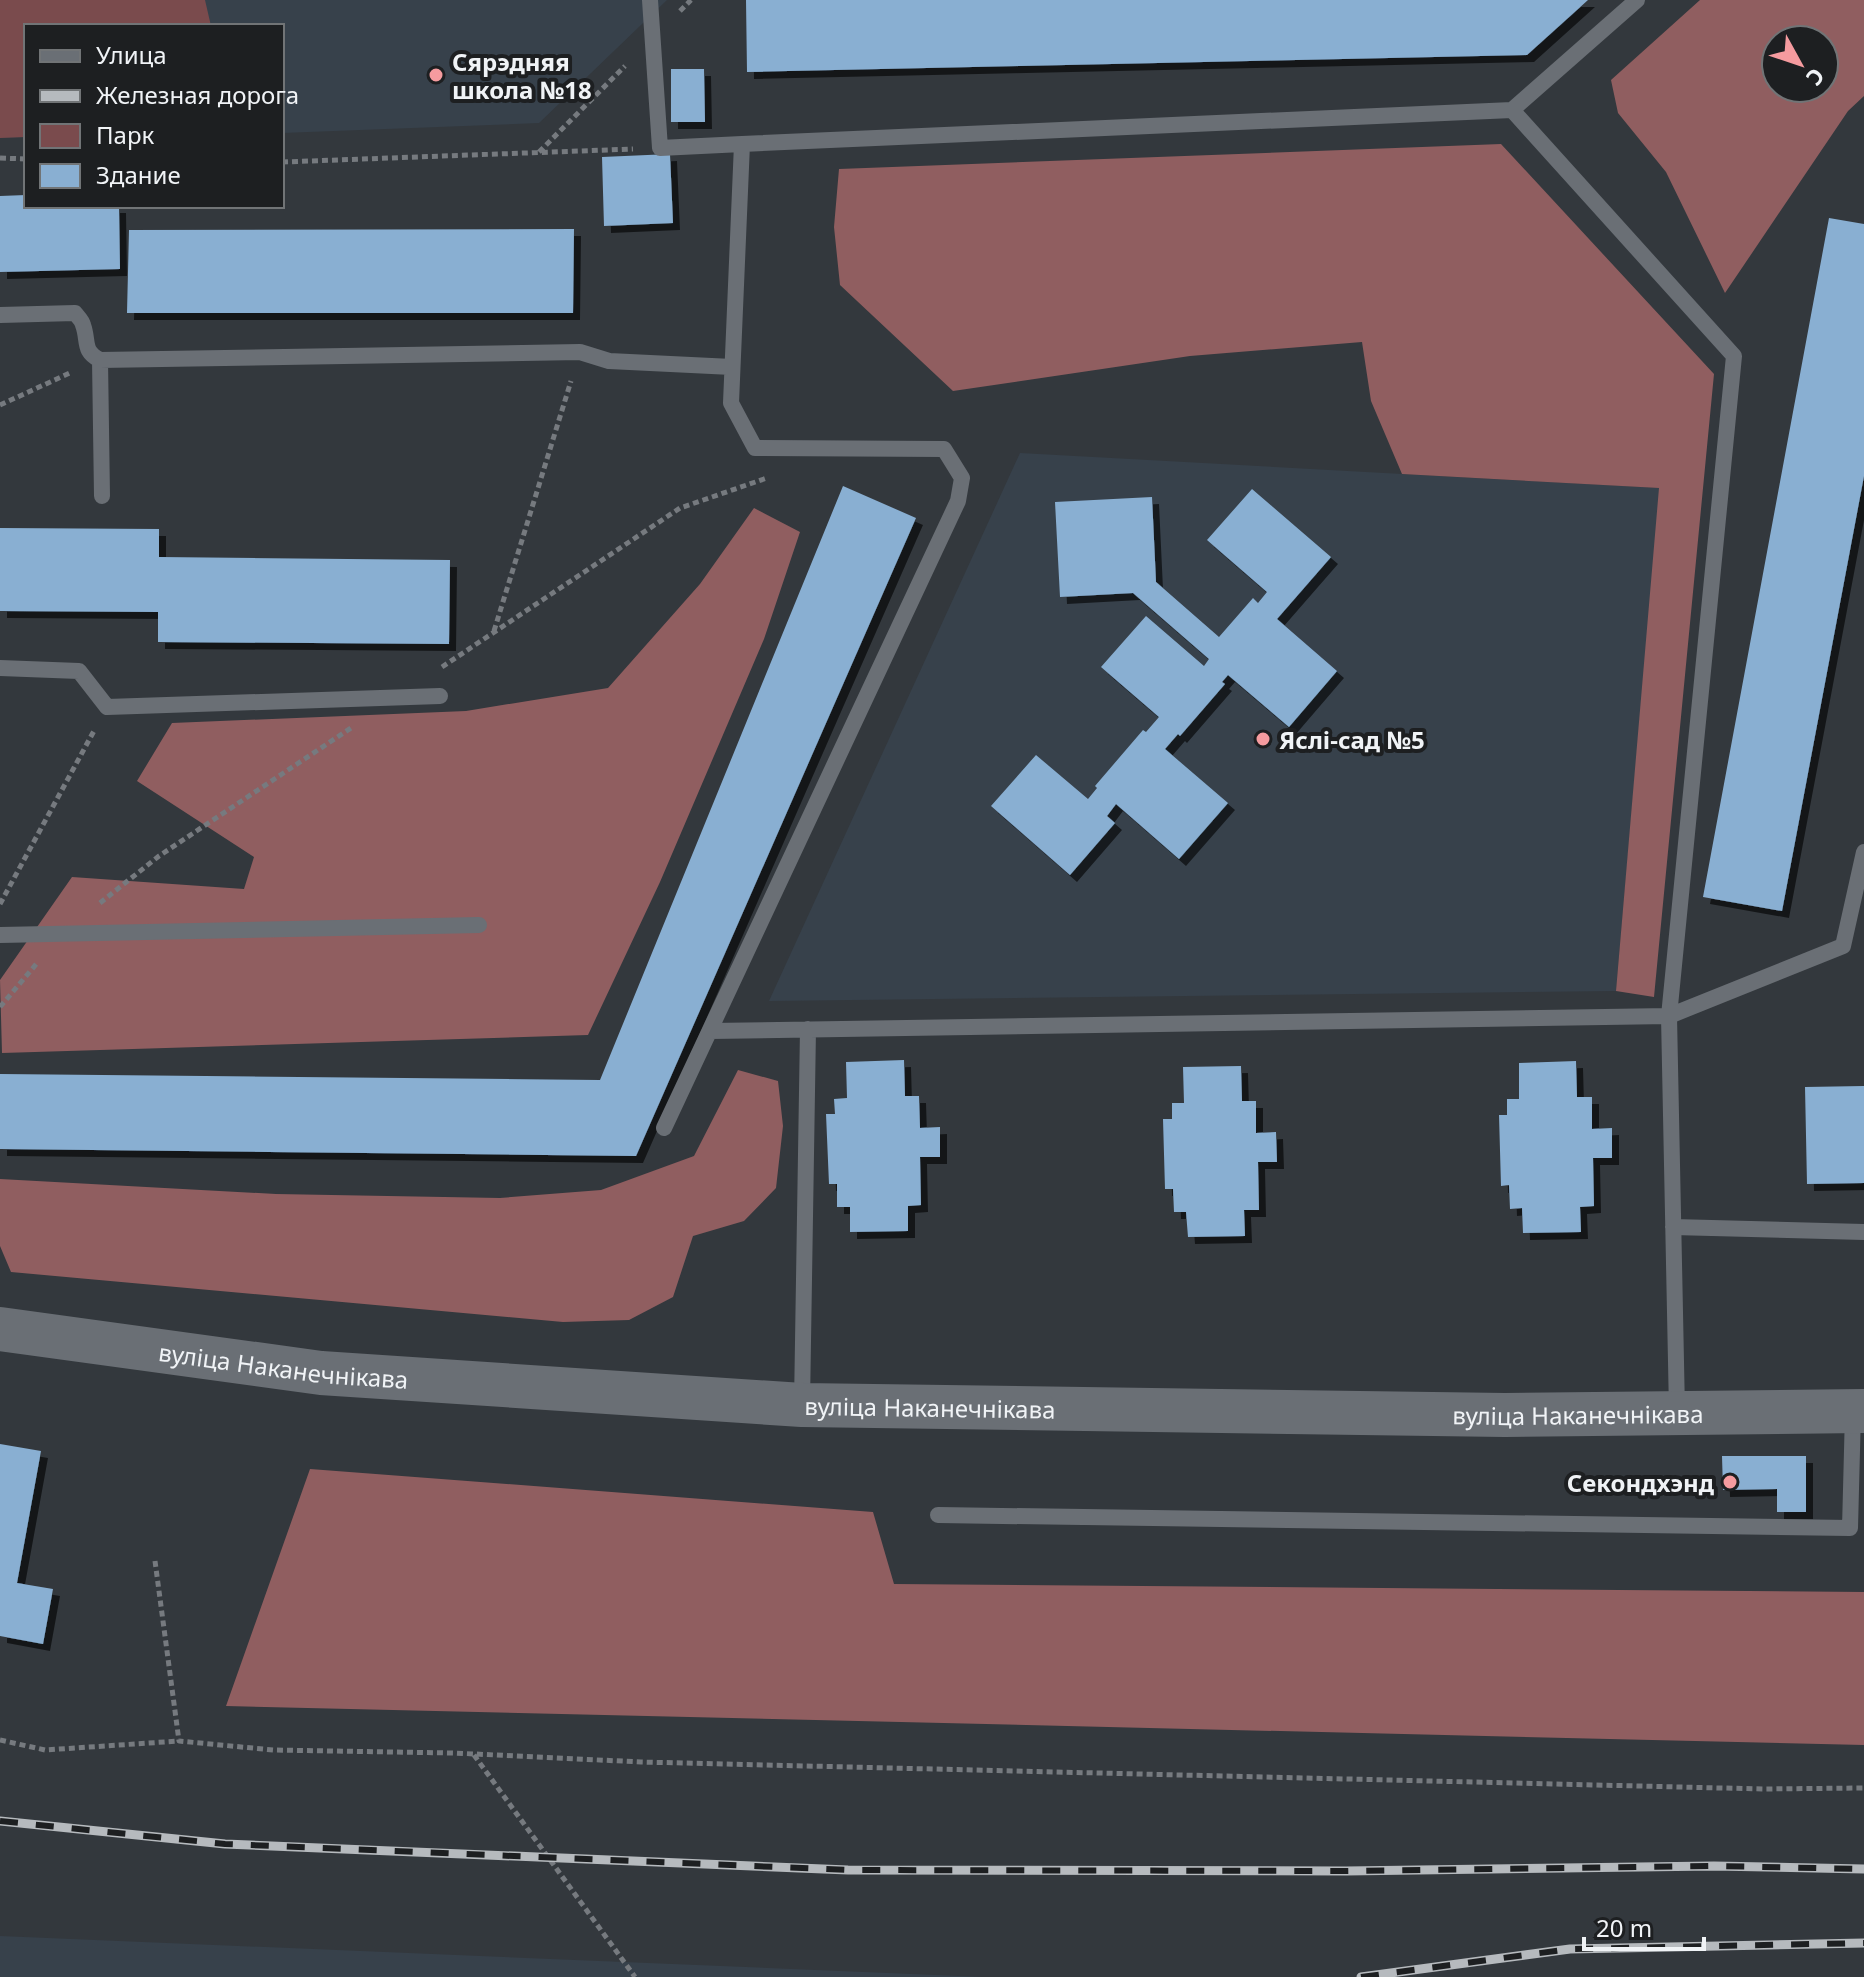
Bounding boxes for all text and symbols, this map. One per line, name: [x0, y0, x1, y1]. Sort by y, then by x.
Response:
legend: [24, 24, 284, 208]
north arrow: [1760, 24, 1840, 104]
text: Улица: [96, 38, 167, 71]
place label: Сярэдняя школа №18: [452, 45, 592, 106]
text: С: [1800, 62, 1832, 93]
marker: Сярэдняя школа №18: [427, 66, 445, 84]
text: Железная дорога: [96, 78, 299, 111]
text: Парк: [96, 118, 155, 151]
text: Здание: [96, 158, 181, 191]
place label: Яслі-сад №5: [1279, 723, 1425, 756]
marker: Яслі-сад №5: [1254, 730, 1272, 748]
street label: вуліца Наканечнікава: [157, 1334, 409, 1395]
street label: вуліца Наканечнікава: [804, 1389, 1056, 1425]
street label: вуліца Наканечнікава: [1452, 1396, 1704, 1432]
place label: Секондхэнд: [1567, 1466, 1715, 1499]
marker: Секондхэнд: [1721, 1473, 1739, 1491]
scale bar: [1584, 1901, 1704, 1951]
text: 20 m: [1596, 1911, 1652, 1944]

